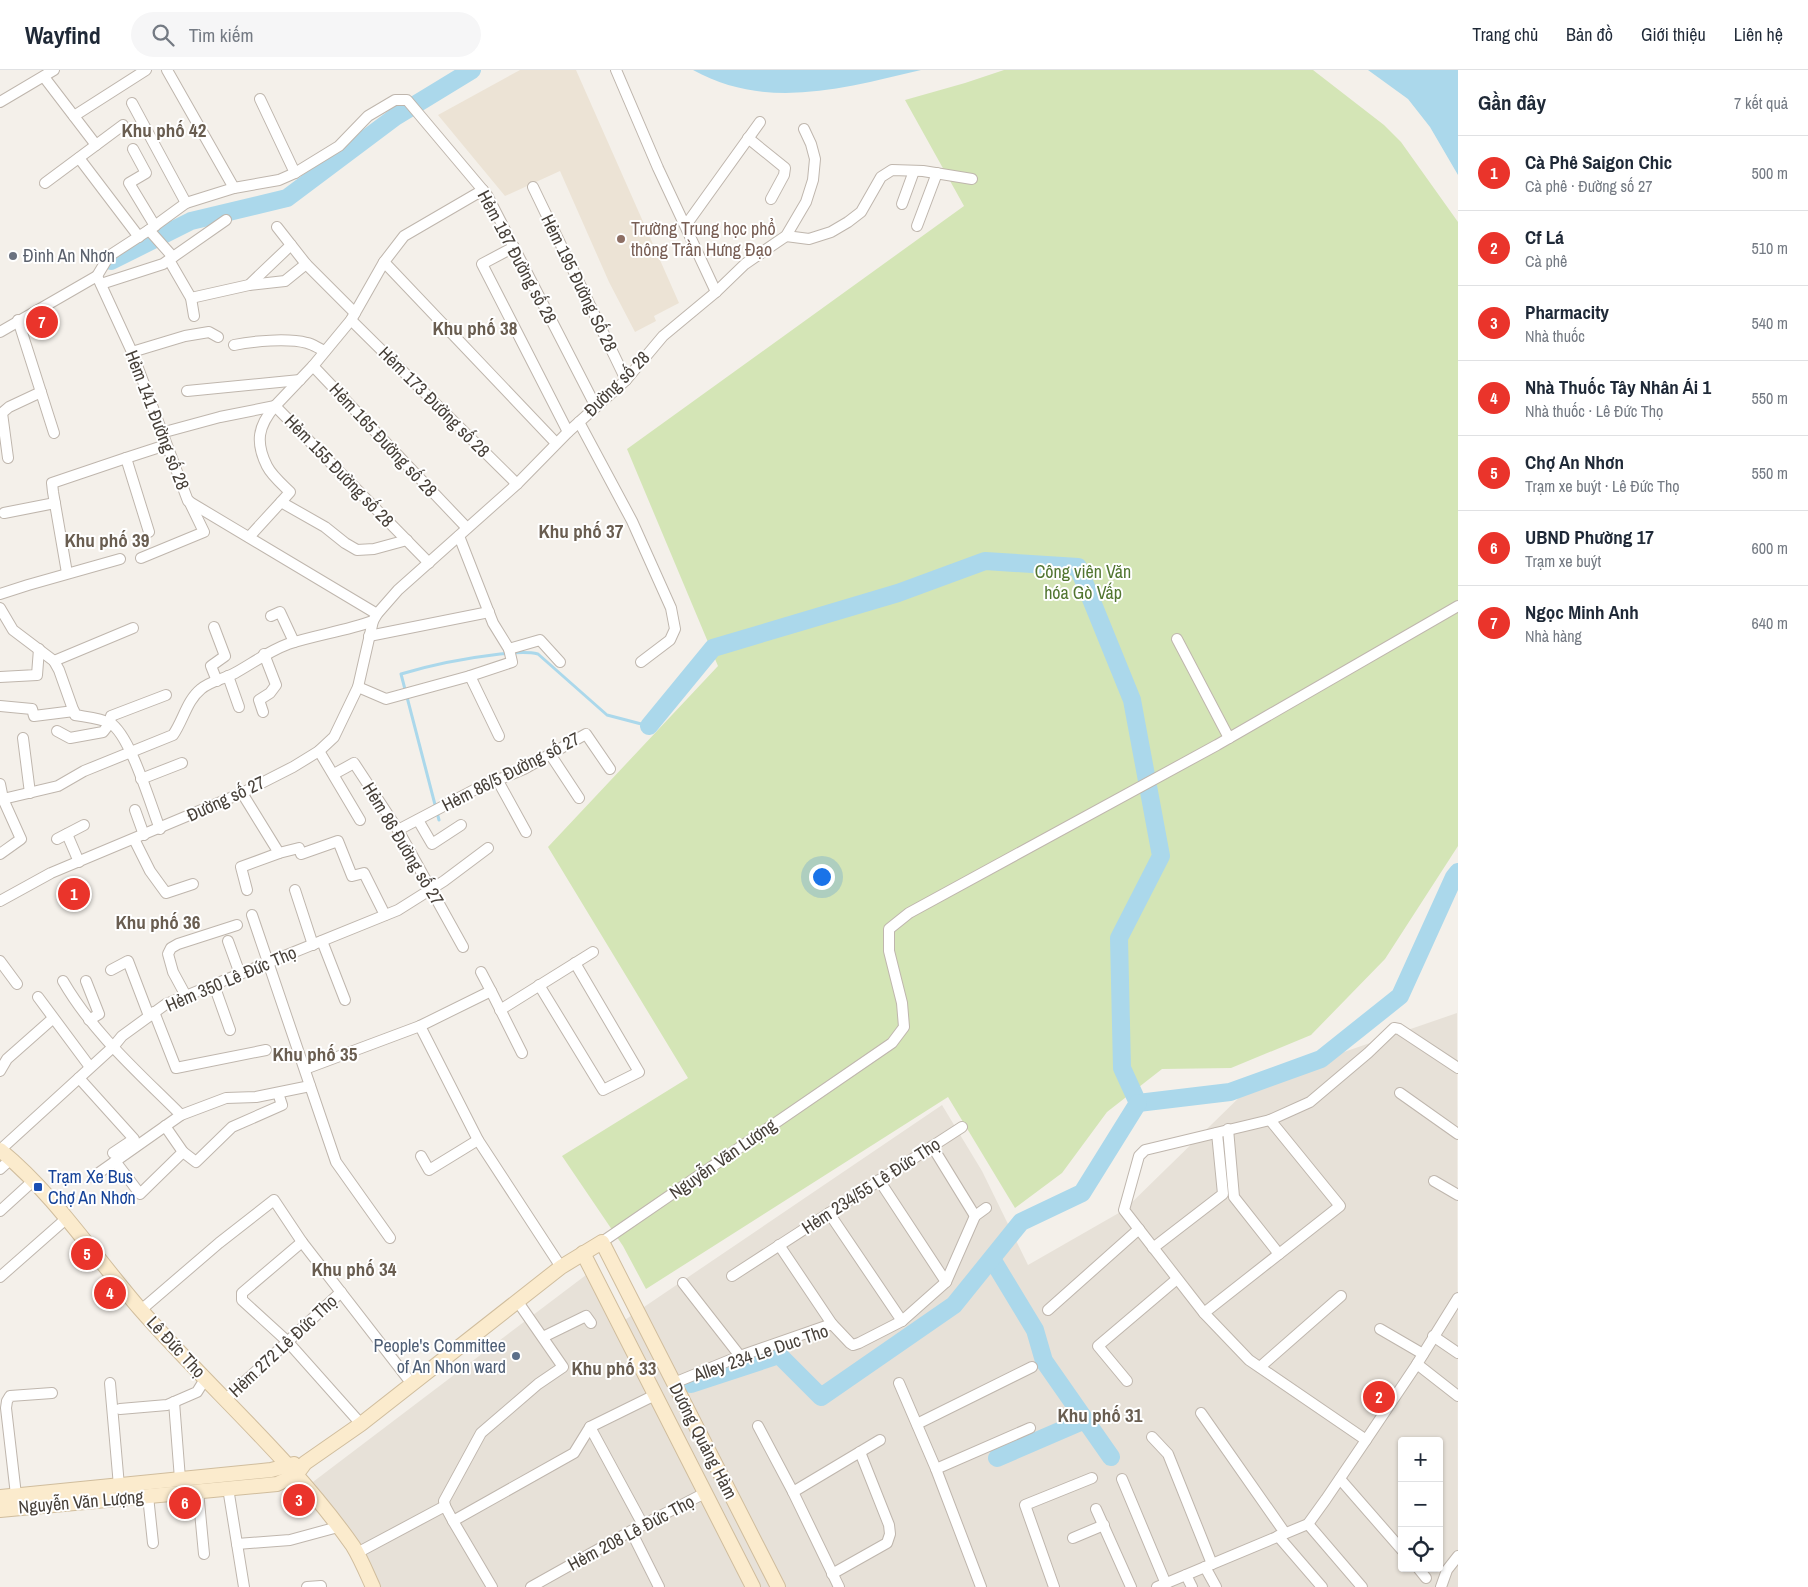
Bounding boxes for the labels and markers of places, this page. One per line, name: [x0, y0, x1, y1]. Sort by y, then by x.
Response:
place label: Trường Trung học phổ thông Trần Hưng Đạo: [631, 216, 776, 262]
marker: Trường Trung học phổ thông Trần Hưng Đạo: [615, 233, 627, 245]
place label: Đình An Nhơn: [23, 243, 115, 268]
marker: Đình An Nhơn: [7, 250, 19, 262]
pin: 7: [26, 303, 58, 341]
pin: 1: [58, 875, 90, 913]
place label: Trạm Xe Bus Chợ An Nhơn: [48, 1164, 136, 1210]
marker: Trạm Xe Bus Chợ An Nhơn: [32, 1181, 44, 1193]
pin: 5: [71, 1235, 103, 1273]
pin: 4: [94, 1274, 126, 1312]
place label: People's Committee of An Nhon ward: [374, 1333, 506, 1379]
marker: People's Committee of An Nhon ward: [510, 1350, 522, 1362]
pin: 2: [1363, 1378, 1395, 1416]
pin: 3: [283, 1481, 315, 1519]
pin: 6: [169, 1484, 201, 1522]

